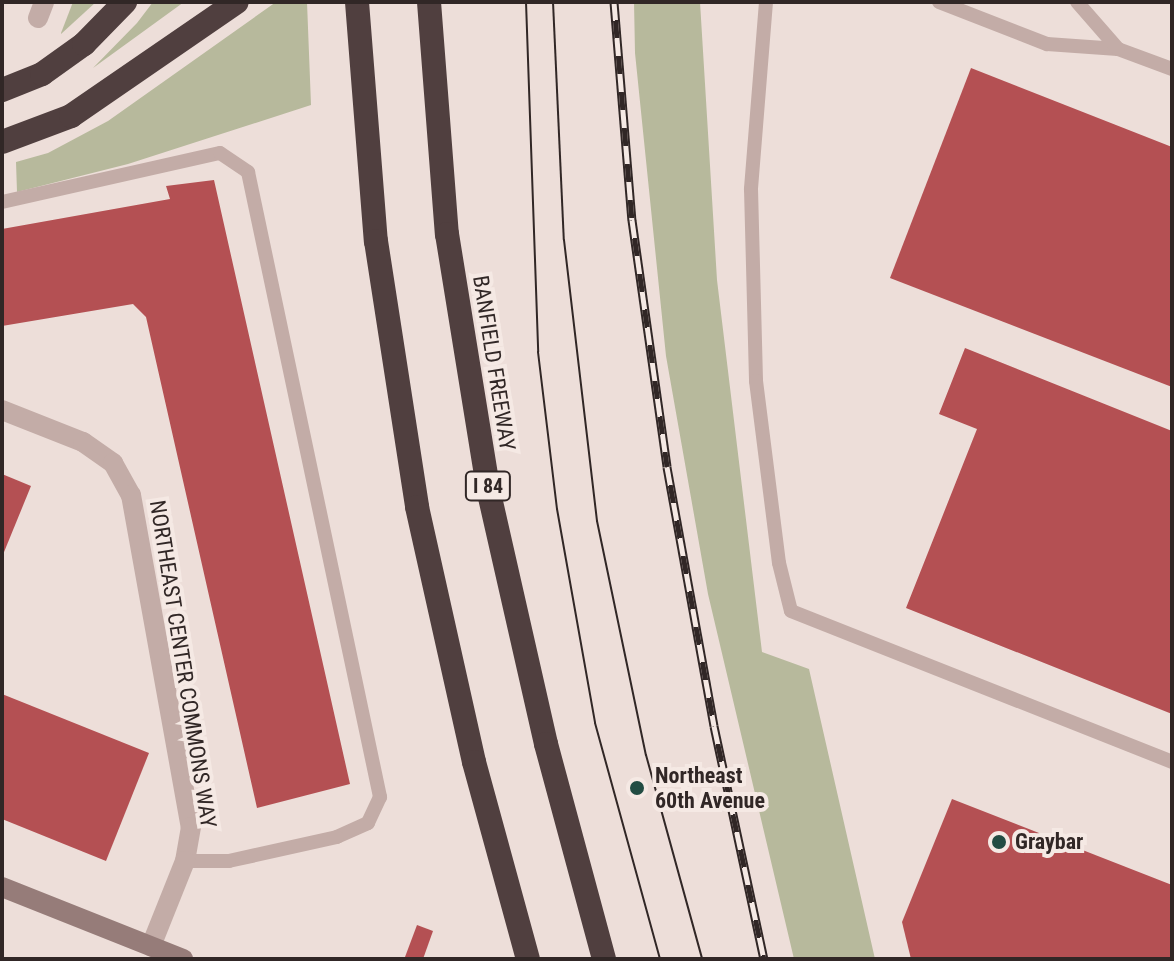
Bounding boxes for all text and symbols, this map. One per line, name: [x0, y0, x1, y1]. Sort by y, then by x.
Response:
street label: BANFIELD FREEWAY: [467, 273, 521, 453]
road number: I 84: [464, 470, 512, 502]
street label: NORTHEAST CENTER COMMONS WAY: [144, 498, 222, 830]
place label: Northeast 60th Avenue: [655, 762, 765, 814]
marker: Northeast 60th Avenue: [626, 777, 648, 799]
place label: Graybar: [1015, 829, 1083, 855]
marker: Graybar: [990, 833, 1008, 851]

